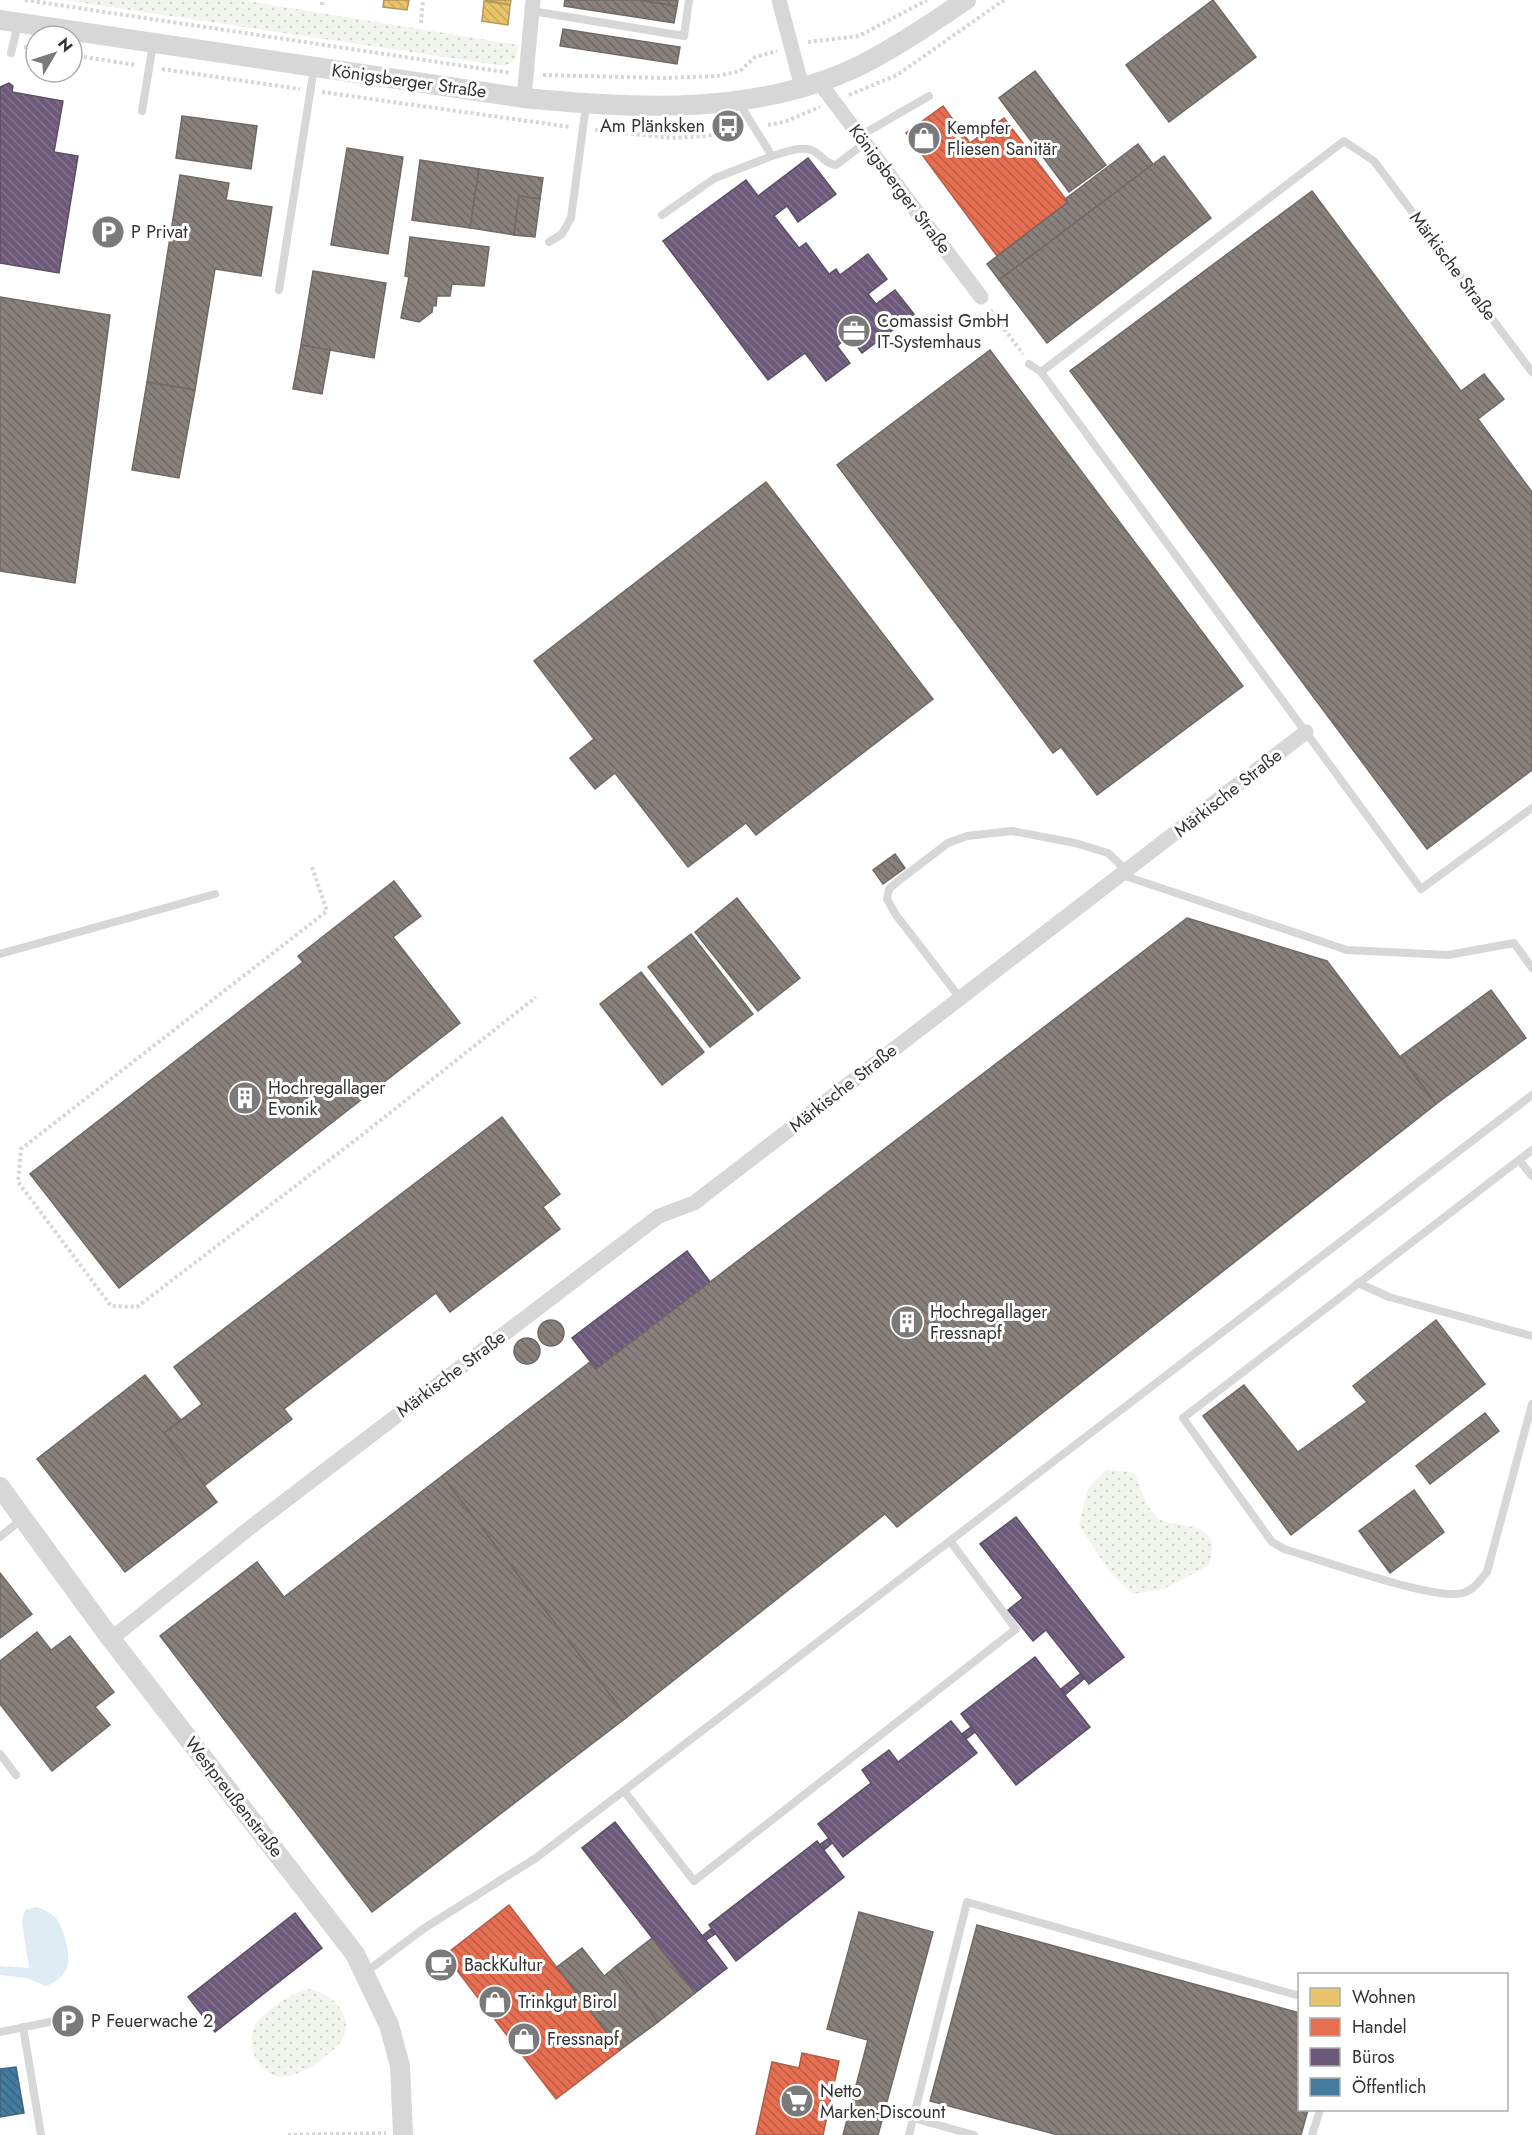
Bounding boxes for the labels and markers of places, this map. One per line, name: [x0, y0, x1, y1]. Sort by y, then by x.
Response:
bus stop icon: Am Plänksken: [710, 108, 746, 144]
place label: Am Plänksken: [600, 113, 705, 139]
place label: Kempfer Fliesen Sanitär: [947, 115, 1058, 162]
shop icon: Kempfer Fliesen Sanitär: [906, 120, 942, 156]
parking icon: P Privat: [90, 214, 126, 250]
place label: P Privat: [131, 219, 188, 245]
place label: Comassist GmbH IT-Systemhaus: [877, 308, 1009, 355]
office icon: Comassist GmbH IT-Systemhaus: [836, 313, 872, 349]
place label: Hochregallager Evonik: [268, 1075, 386, 1122]
building icon: Hochregallager Evonik: [227, 1080, 263, 1116]
place label: Hochregallager Fressnapf: [930, 1299, 1048, 1346]
building icon: Hochregallager Fressnapf: [889, 1304, 925, 1340]
cafe icon: BackKultur: [423, 1947, 459, 1983]
place label: BackKultur: [464, 1952, 543, 1978]
shop icon: Trinkgut Birol: [477, 1984, 513, 2020]
place label: Trinkgut Birol: [518, 1989, 617, 2015]
parking icon: P Feuerwache 2: [50, 2003, 86, 2039]
place label: P Feuerwache 2: [91, 2008, 213, 2034]
shop icon: Fressnapf: [506, 2021, 542, 2057]
place label: Fressnapf: [547, 2026, 620, 2052]
place label: Netto Marken-Discount: [820, 2078, 946, 2125]
supermarket icon: Netto Marken-Discount: [779, 2083, 815, 2119]

